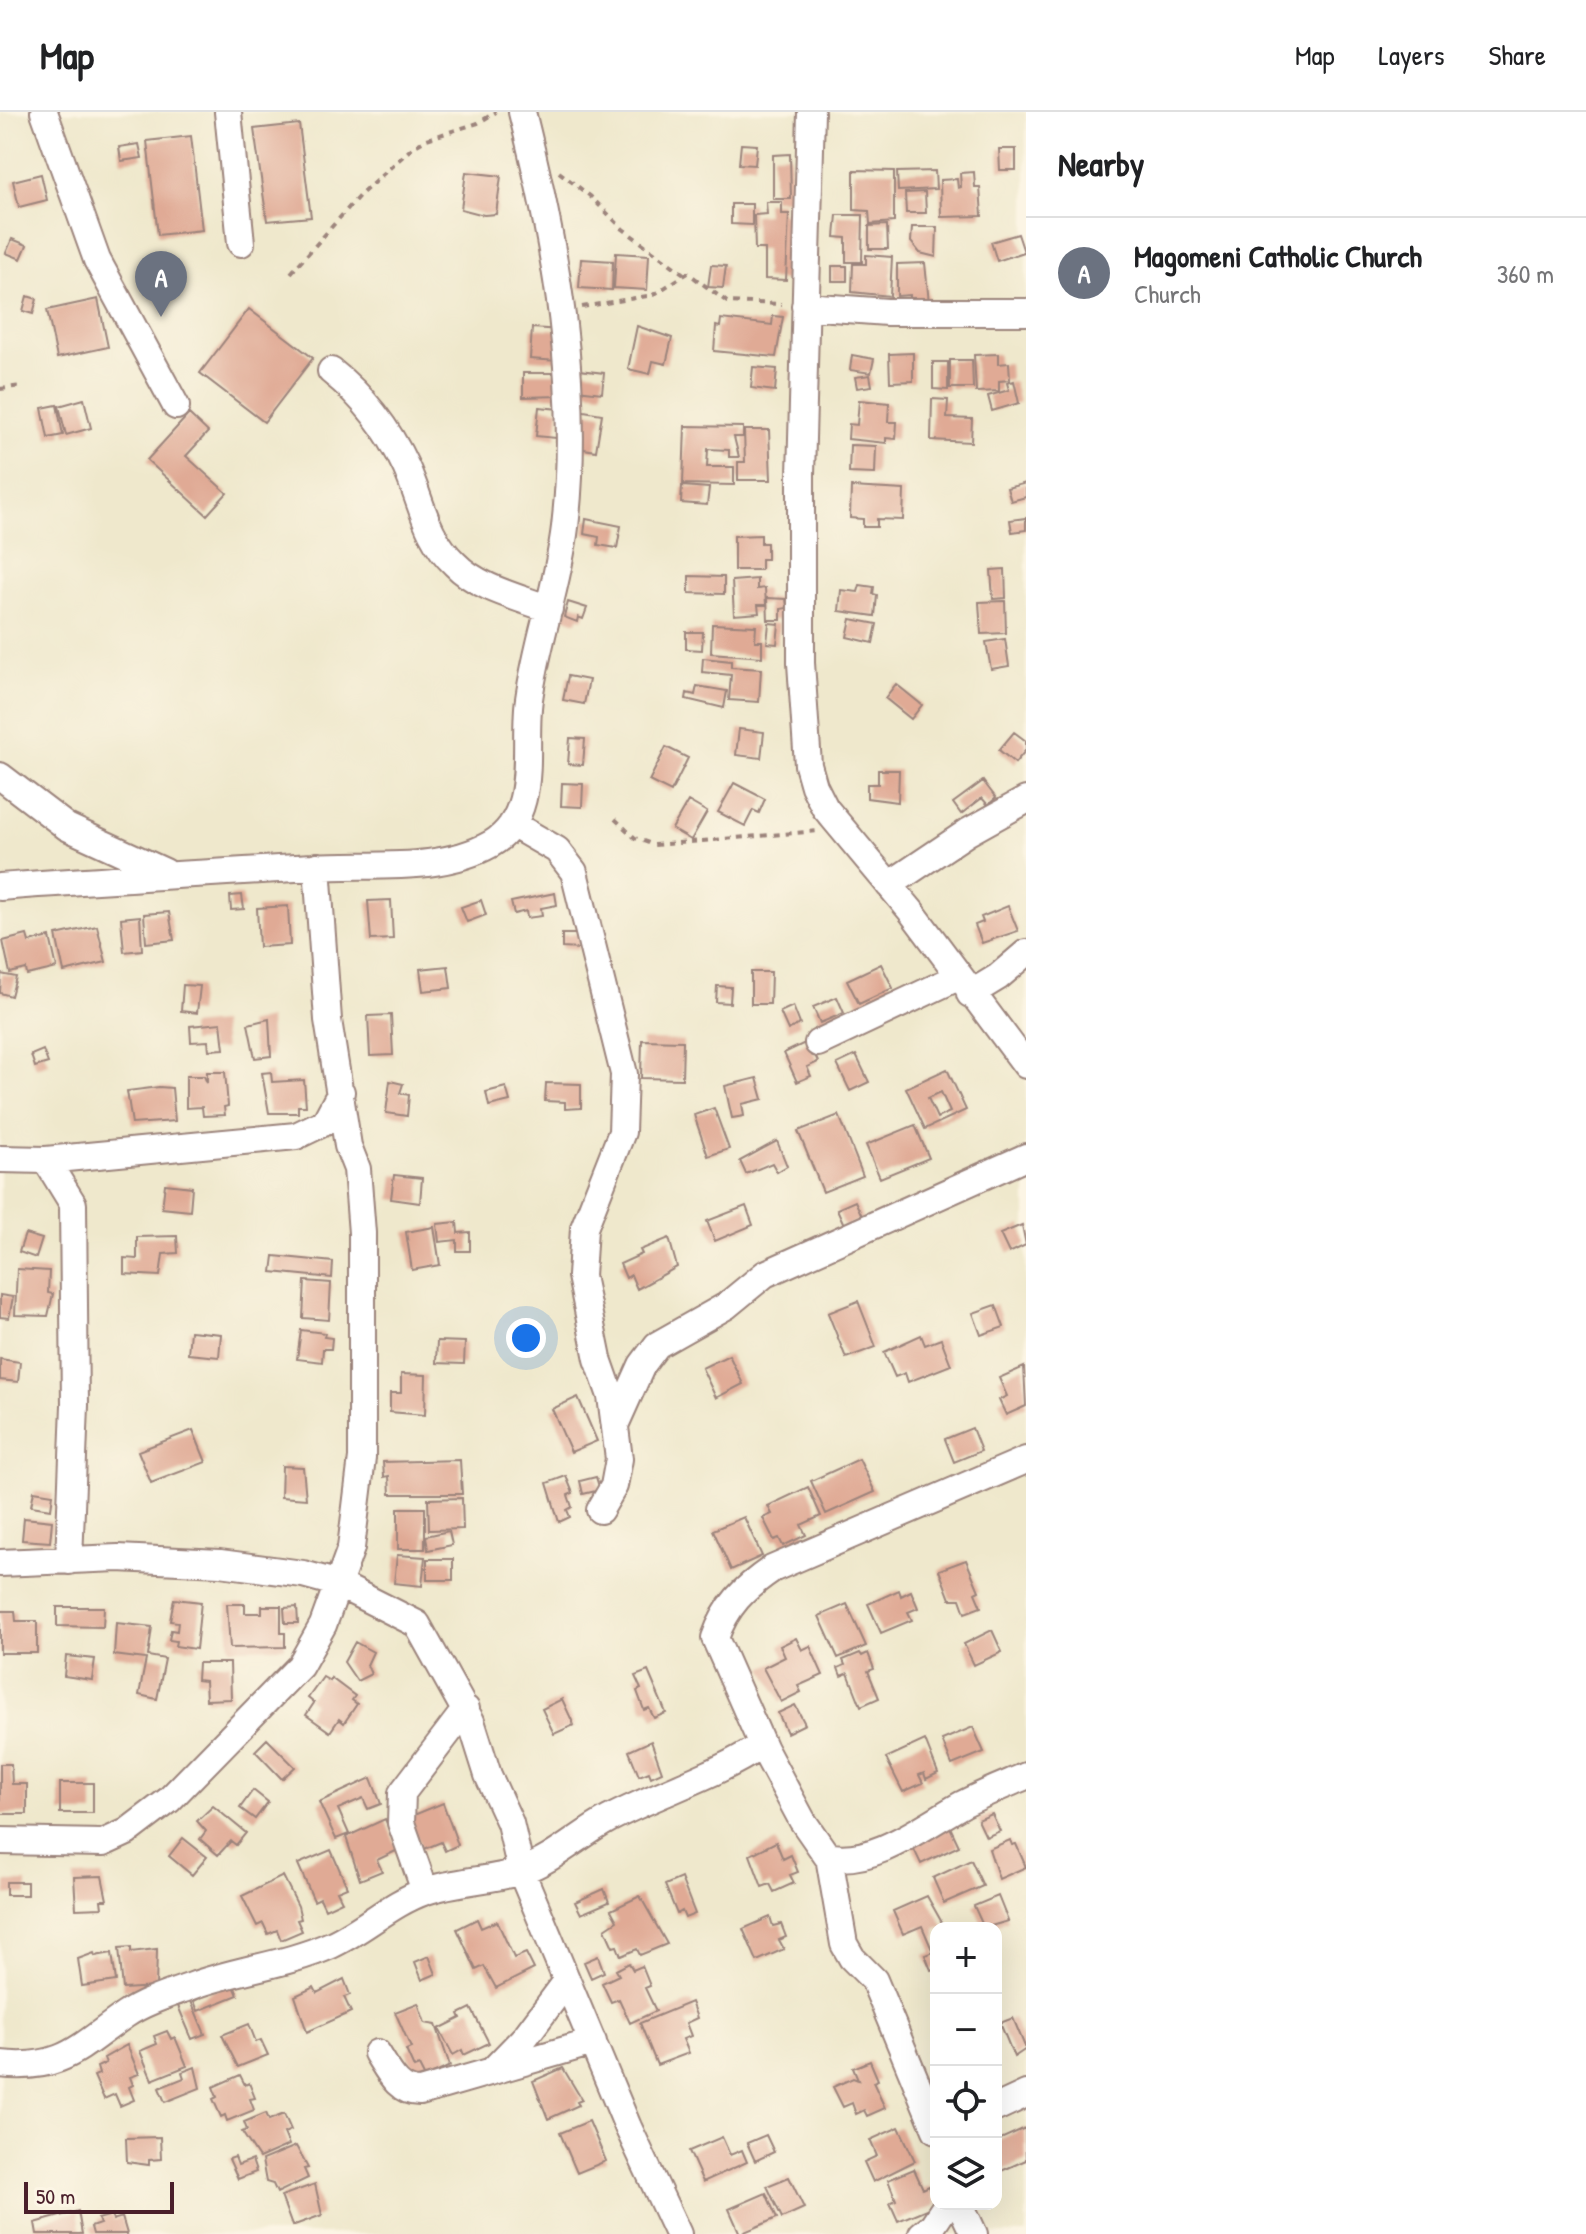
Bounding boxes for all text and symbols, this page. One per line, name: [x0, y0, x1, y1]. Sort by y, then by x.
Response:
text: Map: [40, 29, 94, 81]
text: Map: [1295, 36, 1335, 74]
text: Layers: [1379, 36, 1444, 74]
text: Share: [1488, 36, 1546, 74]
text: Nearby: [1058, 141, 1144, 187]
text: Magomeni Catholic Church: [1134, 236, 1422, 276]
pin: A: [135, 251, 187, 317]
text: A: [1078, 256, 1090, 291]
text: 360 m: [1497, 256, 1554, 291]
text: Church: [1134, 276, 1201, 311]
your location: [506, 1318, 546, 1358]
map controls: [930, 1922, 1002, 2210]
button: +: [930, 1922, 1002, 1994]
button: −: [930, 1994, 1002, 2066]
button: locate: [930, 2066, 1002, 2138]
button: layers: [930, 2138, 1002, 2210]
scale bar: [24, 2178, 174, 2214]
text: 50 m: [36, 2181, 75, 2211]

